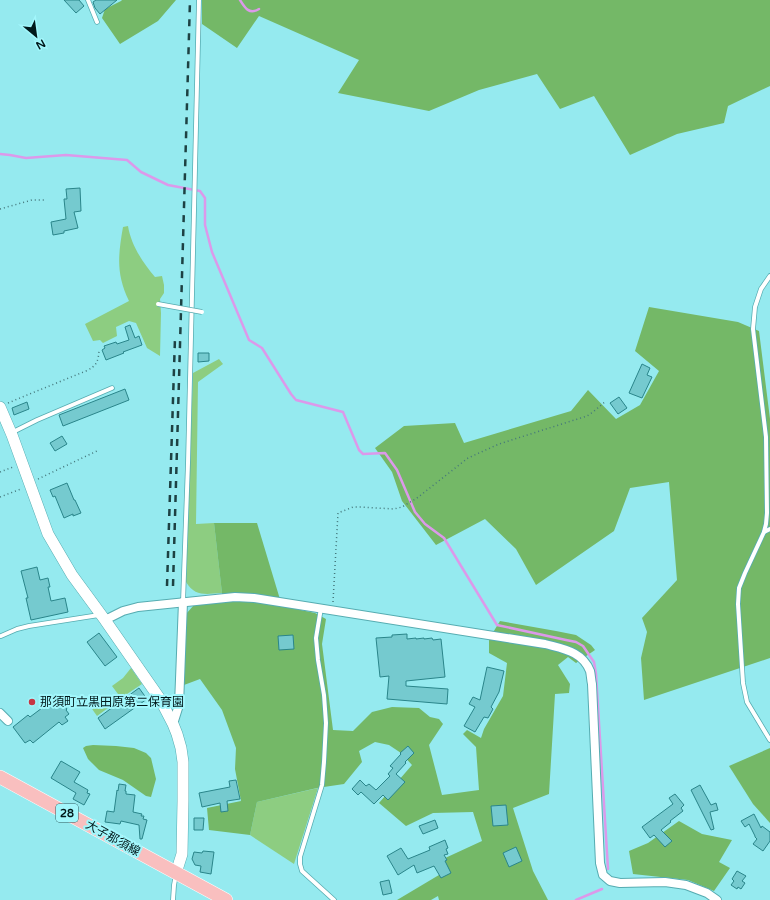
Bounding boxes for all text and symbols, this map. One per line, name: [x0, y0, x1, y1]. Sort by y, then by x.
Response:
north arrow: [16, 16, 56, 56]
text: N: [34, 36, 48, 52]
place label: 那須町立黒田原第二保育園: [40, 695, 184, 709]
marker: 那須町立黒田原第二保育園: [27, 697, 37, 707]
road number: 28: [56, 804, 78, 822]
street label: 大子那須線: [83, 817, 143, 859]

